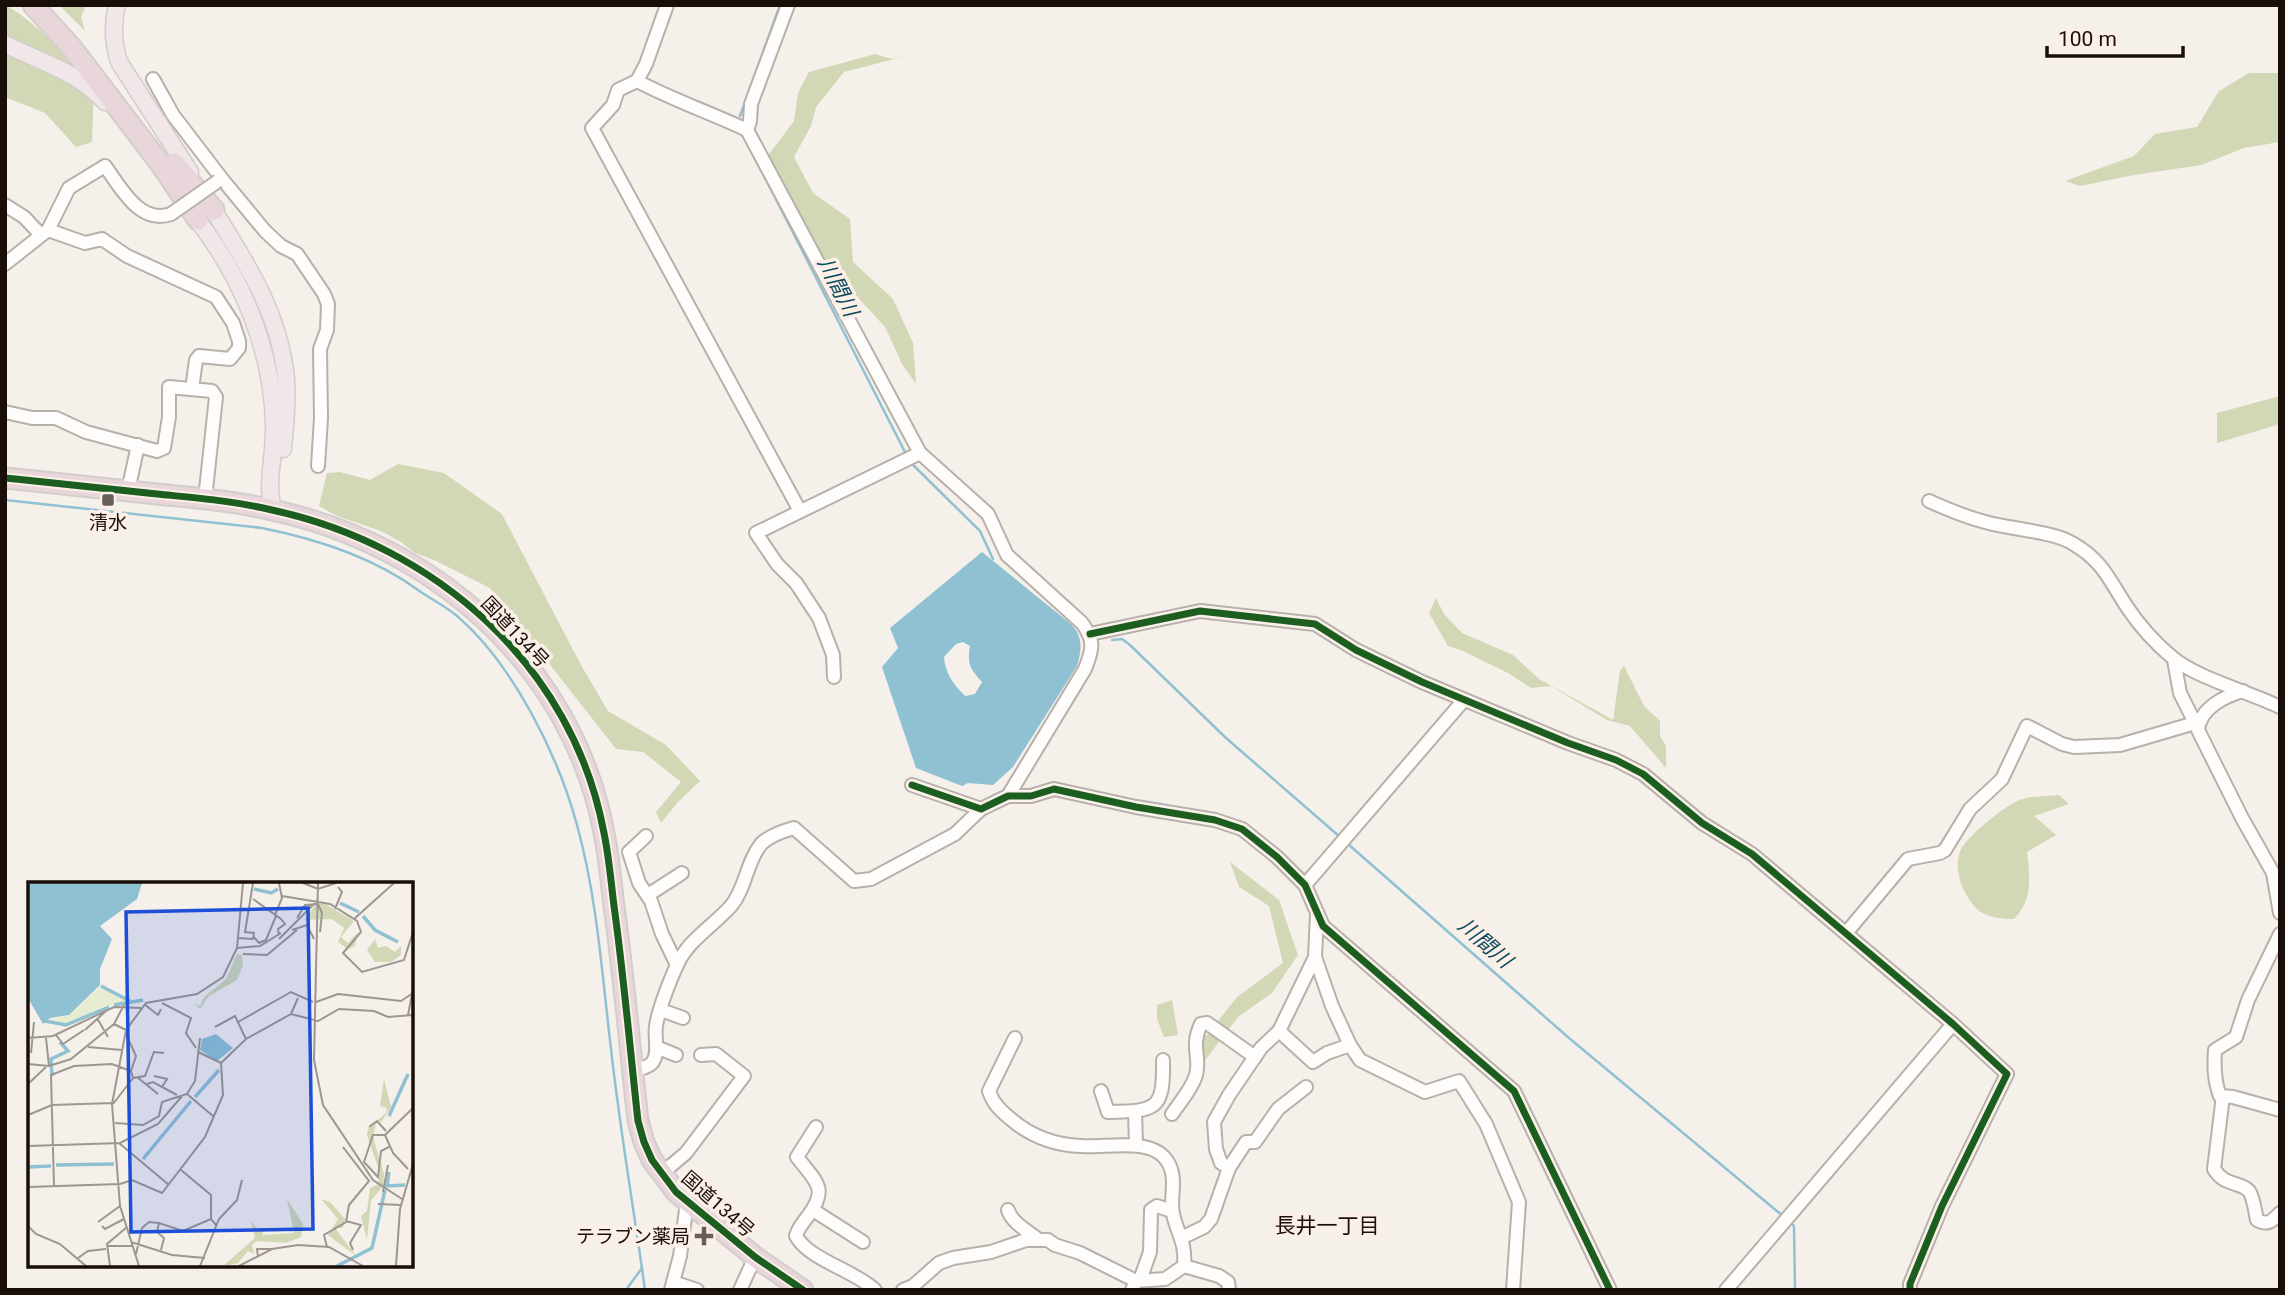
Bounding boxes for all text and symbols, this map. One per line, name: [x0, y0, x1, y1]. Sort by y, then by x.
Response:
scale bar: [2047, 14, 2184, 58]
text: 100 m: [2058, 27, 2117, 51]
water label: 川間川: [813, 253, 864, 322]
marker: 清水: [100, 492, 116, 508]
place label: 清水: [89, 511, 127, 534]
street label: 国道134号: [476, 592, 554, 672]
inset map: [28, 882, 413, 1267]
water label: 川間川: [1453, 913, 1518, 974]
street label: 国道134号: [677, 1166, 759, 1242]
district label: 長井一丁目: [1275, 1214, 1380, 1238]
place label: テラブン薬局: [576, 1225, 690, 1248]
marker: テラブン薬局: [696, 1228, 712, 1244]

